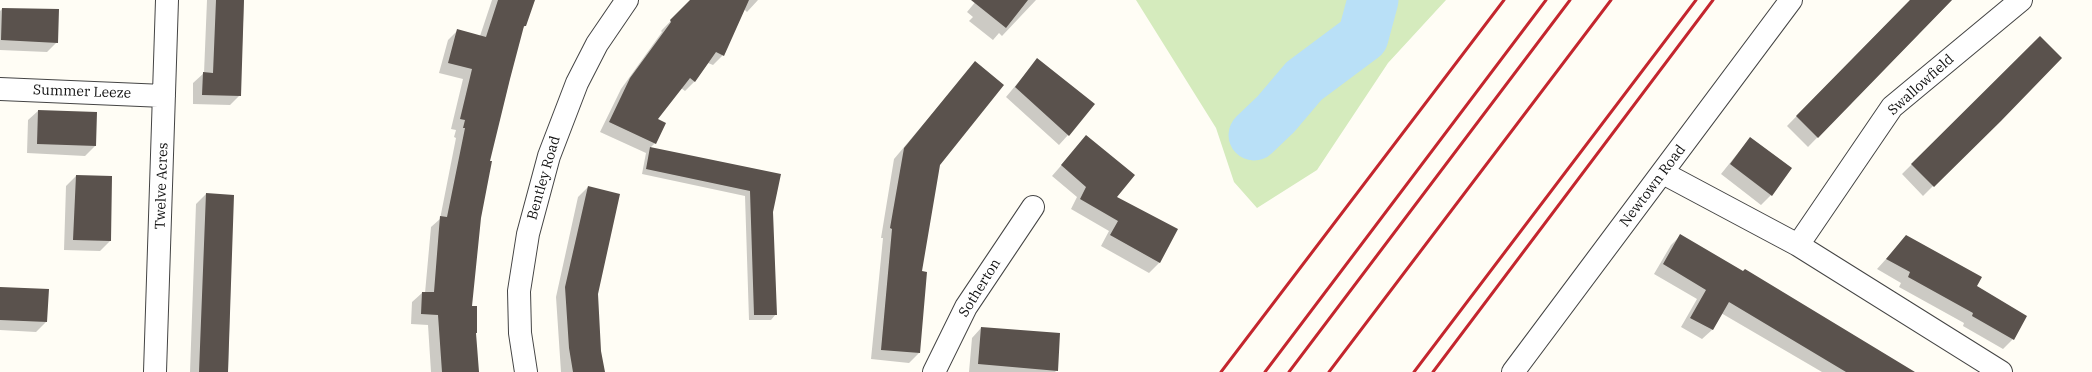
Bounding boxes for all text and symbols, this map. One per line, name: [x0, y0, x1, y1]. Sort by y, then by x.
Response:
street label: Swallowfield: [1885, 51, 1957, 119]
street label: Summer Leeze: [33, 82, 131, 102]
street label: Bentley Road: [524, 134, 564, 222]
street label: Twelve Acres: [152, 142, 172, 230]
street label: Newtown Road: [1617, 142, 1689, 230]
street label: Sotherton: [956, 256, 1004, 320]

